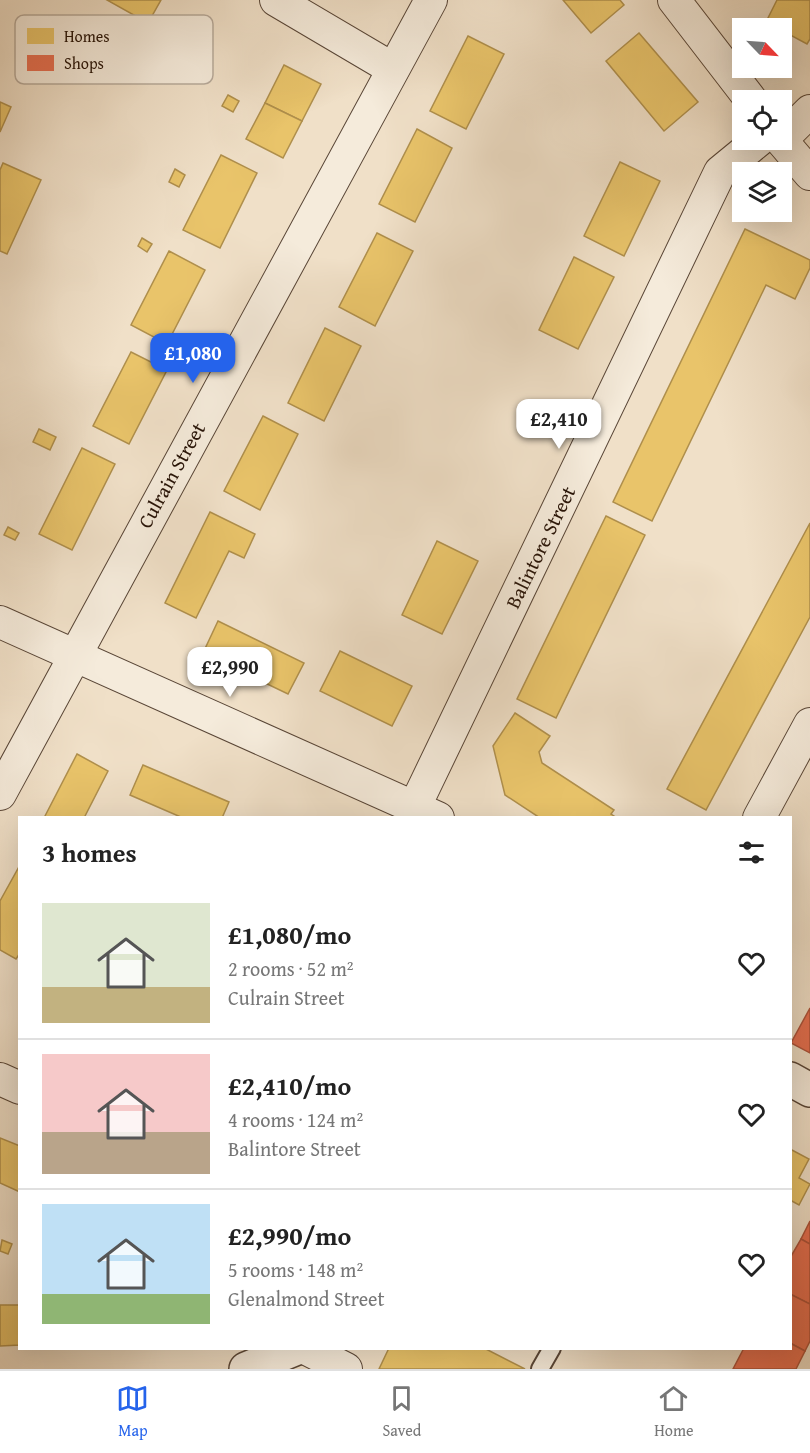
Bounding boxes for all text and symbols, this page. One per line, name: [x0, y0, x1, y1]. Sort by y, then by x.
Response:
legend: [15, 15, 213, 84]
north arrow: [732, 18, 792, 78]
map controls: [732, 18, 792, 222]
text: Homes: [64, 24, 110, 48]
text: Shops: [64, 51, 104, 75]
button: locate: [732, 90, 792, 150]
button: layers: [732, 162, 792, 222]
pin: £1,080: [144, 333, 242, 384]
text: £1,080: [164, 338, 222, 367]
pin: £2,410: [510, 399, 608, 450]
text: £2,410: [530, 404, 588, 433]
street label: Culrain Street: [130, 417, 212, 533]
street label: Balintore Street: [498, 481, 582, 613]
pin: £2,990: [181, 647, 279, 698]
text: £2,990: [201, 652, 259, 681]
text: 3 homes: [42, 833, 137, 872]
icon: filters: [735, 836, 768, 869]
text: £1,080/mo: [228, 915, 351, 954]
icon: home: [90, 927, 162, 999]
icon: heart: [735, 947, 768, 980]
text: 2 rooms · 52 m²: [228, 954, 354, 983]
text: Culrain Street: [228, 983, 345, 1012]
text: £2,410/mo: [228, 1066, 351, 1105]
icon: home: [90, 1078, 162, 1150]
icon: heart: [735, 1098, 768, 1131]
text: 4 rooms · 124 m²: [228, 1105, 363, 1134]
text: Balintore Street: [228, 1134, 361, 1163]
text: £2,990/mo: [228, 1216, 351, 1255]
icon: home: [90, 1228, 162, 1300]
icon: heart: [735, 1248, 768, 1281]
text: 5 rooms · 148 m²: [228, 1255, 363, 1284]
text: Glenalmond Street: [228, 1284, 385, 1313]
tab: Map: [116, 1382, 149, 1442]
tab: Saved: [382, 1382, 421, 1442]
tab: Home: [654, 1382, 694, 1442]

